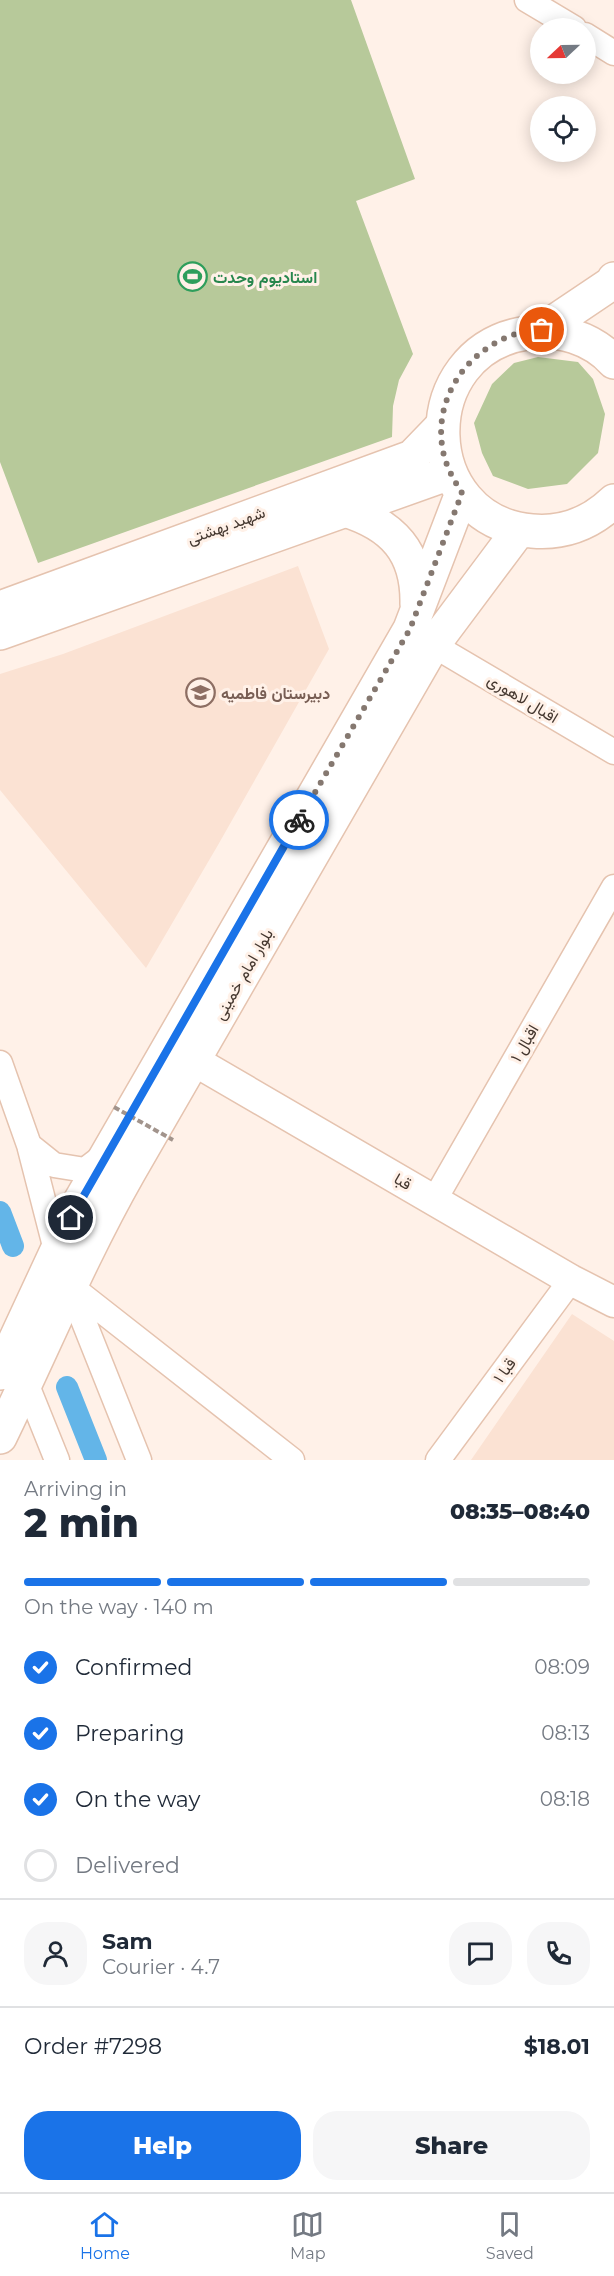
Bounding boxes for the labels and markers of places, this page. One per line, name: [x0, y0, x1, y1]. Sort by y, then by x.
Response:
sports icon: استادیوم وحدت: [176, 261, 208, 293]
place label: استادیوم وحدت: [213, 268, 317, 288]
pin: [516, 304, 567, 355]
school or university icon: دبیرستان فاطمیه: [184, 677, 216, 709]
place label: دبیرستان فاطمیه: [221, 684, 330, 704]
pin: [45, 1192, 96, 1243]

